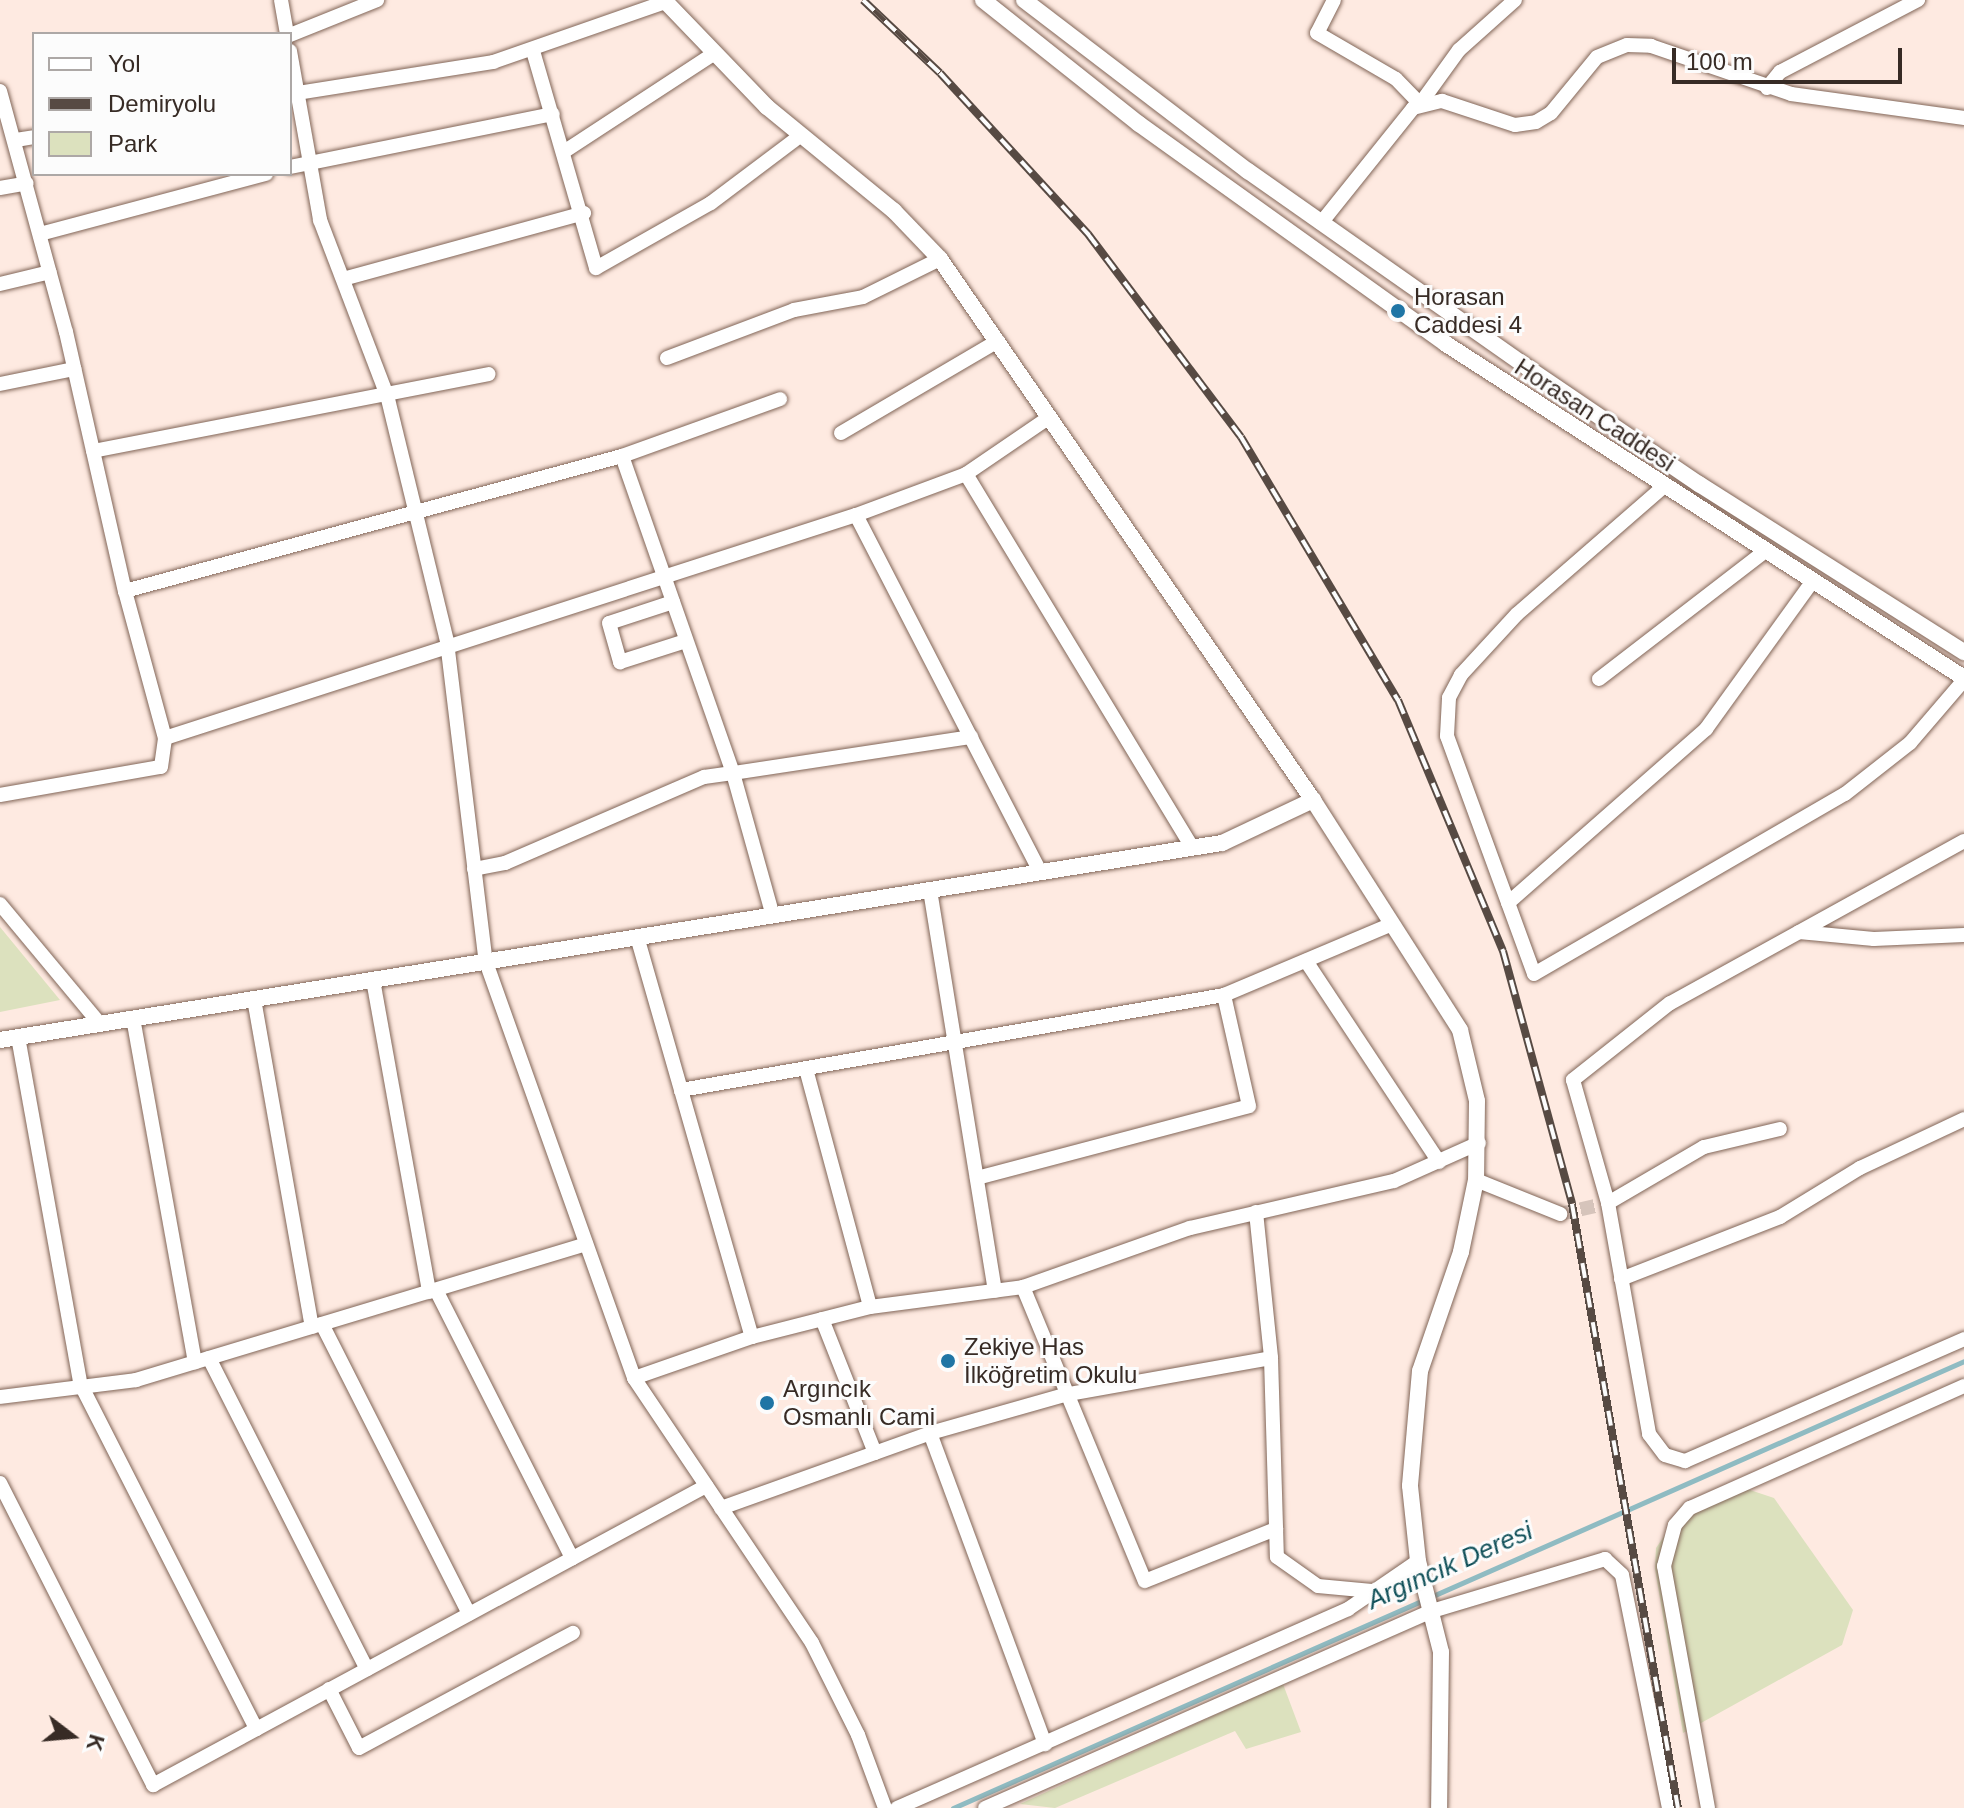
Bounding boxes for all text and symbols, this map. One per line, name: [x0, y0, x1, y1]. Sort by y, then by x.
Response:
legend: [32, 32, 292, 176]
scale bar: [1676, 32, 1906, 82]
text: 100 m: [1686, 48, 1753, 75]
text: Yol: [108, 50, 140, 77]
text: Demiryolu: [108, 90, 216, 117]
text: Park: [108, 130, 157, 157]
place label: Horasan Caddesi 4: [1414, 283, 1522, 339]
marker: Horasan Caddesi 4: [1389, 302, 1407, 320]
street label: Horasan Caddesi: [1509, 352, 1681, 478]
place label: Zekiye Has İlköğretim Okulu: [964, 1333, 1137, 1389]
marker: Zekiye Has İlköğretim Okulu: [939, 1352, 957, 1370]
place label: Argıncık Osmanlı Cami: [783, 1375, 935, 1431]
marker: Argıncık Osmanlı Cami: [758, 1394, 776, 1412]
water label: Argıncık Deresi: [1362, 1516, 1538, 1616]
north arrow: [32, 1696, 112, 1776]
text: K: [81, 1732, 110, 1754]

